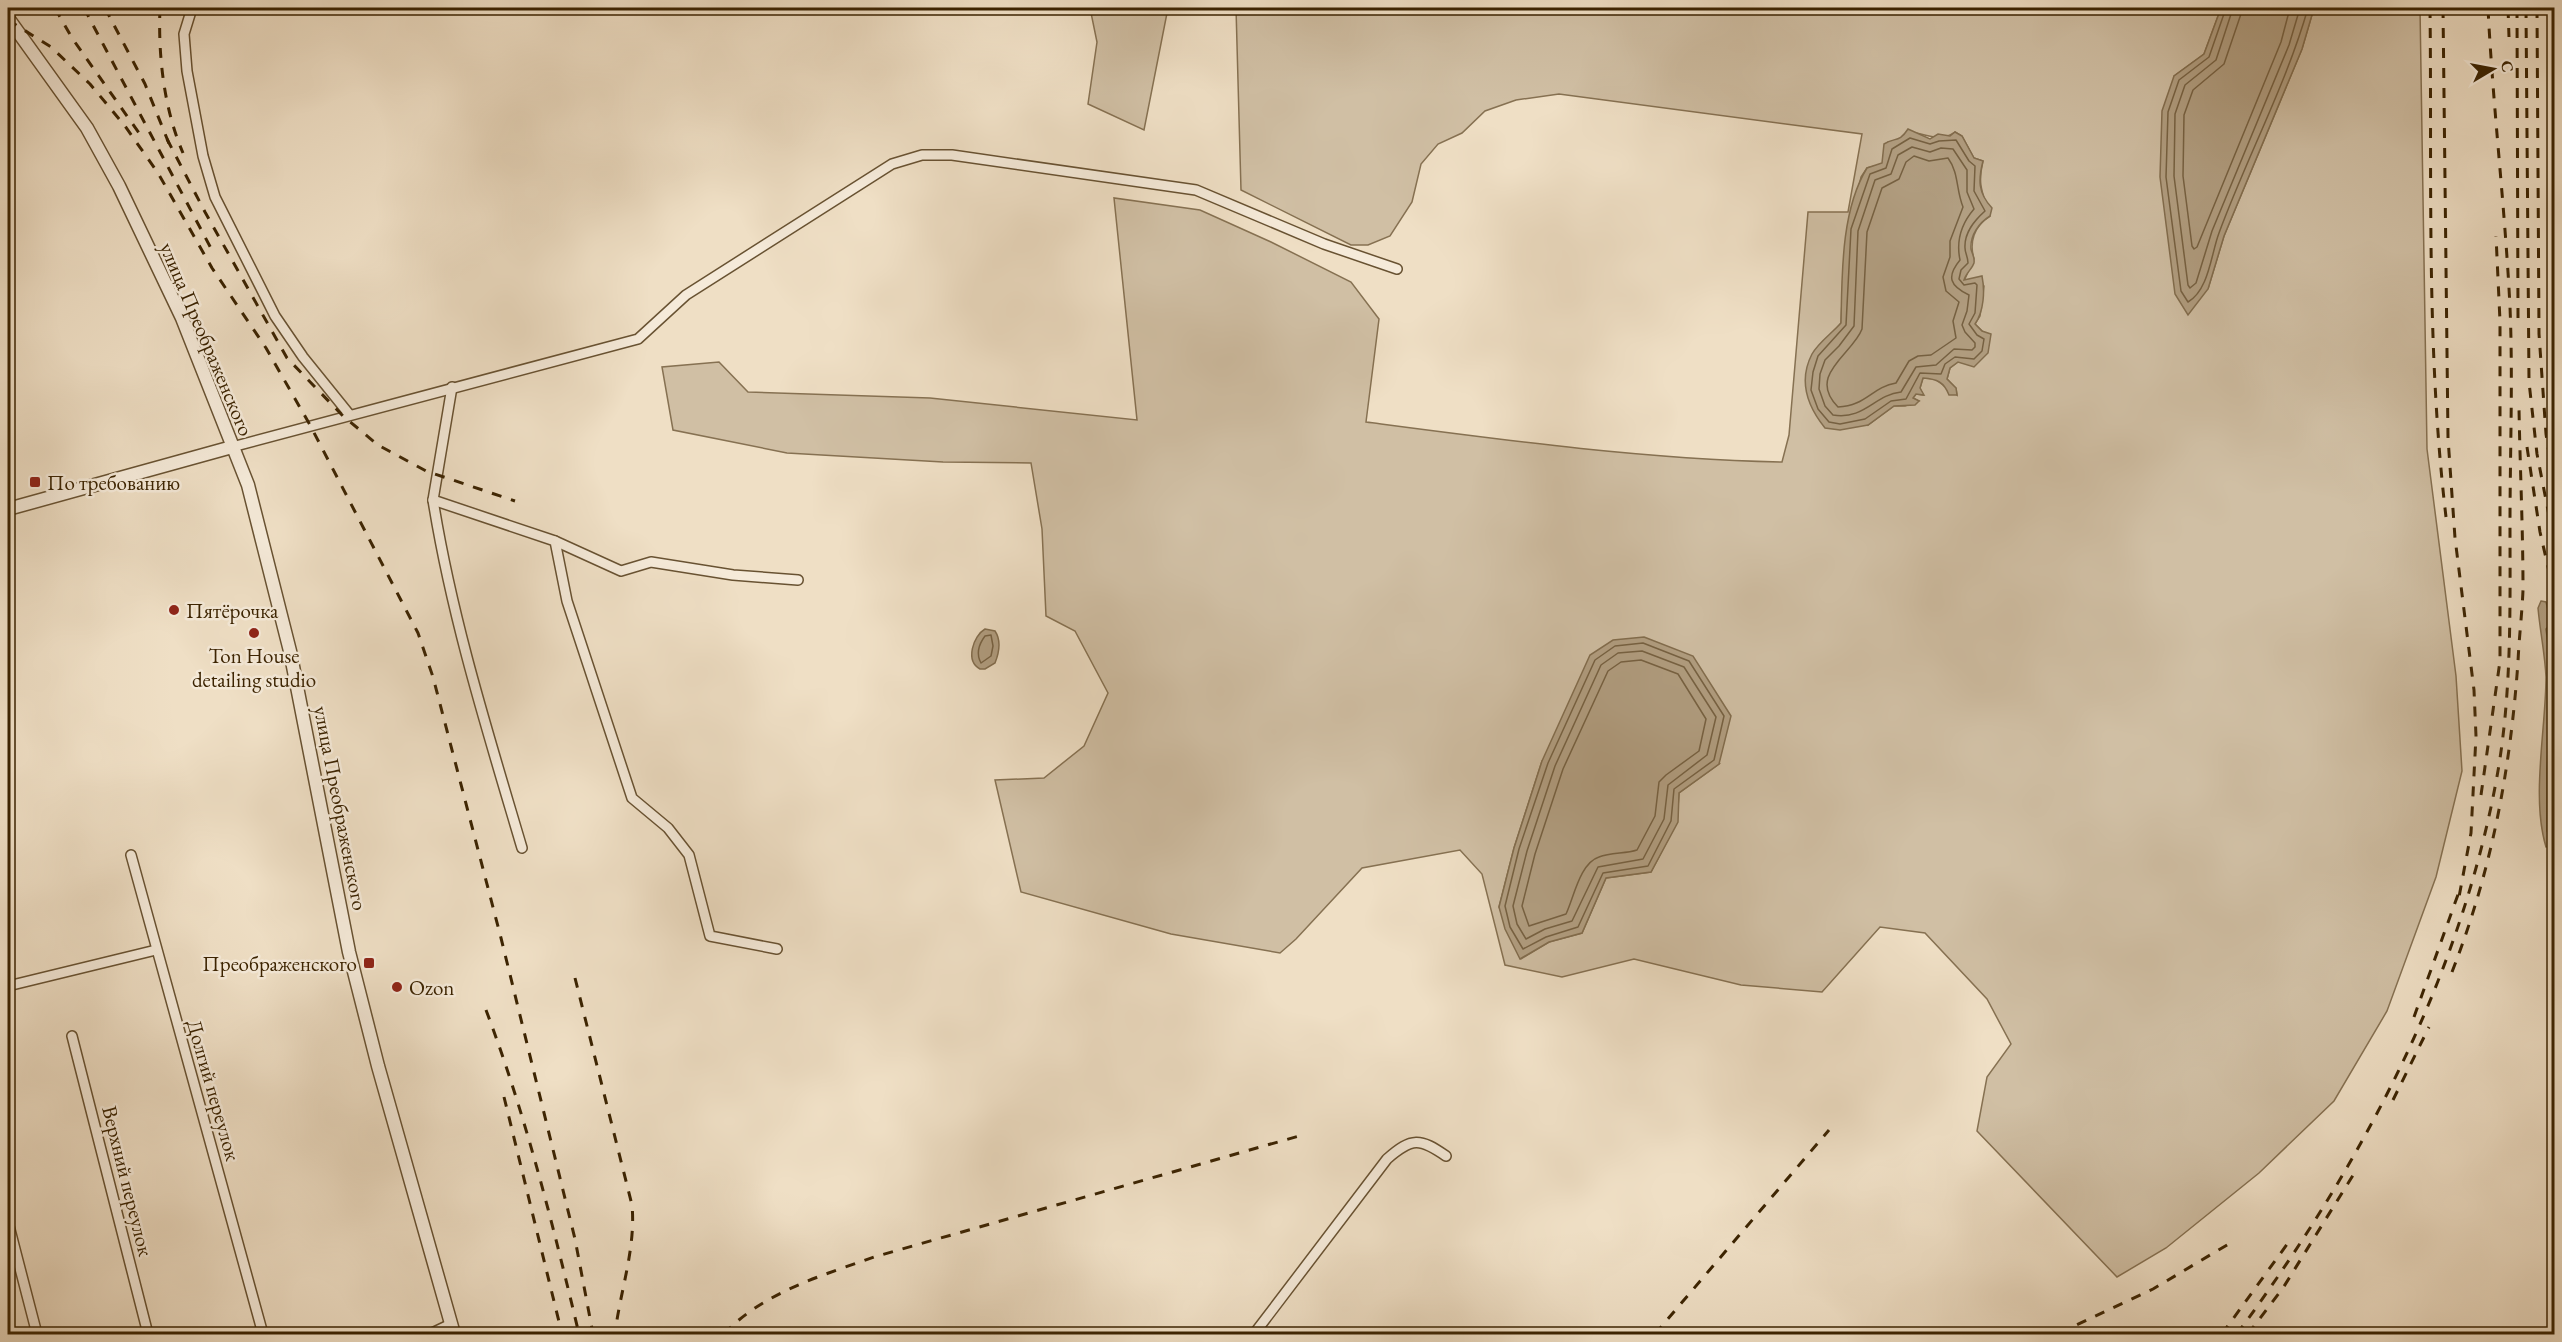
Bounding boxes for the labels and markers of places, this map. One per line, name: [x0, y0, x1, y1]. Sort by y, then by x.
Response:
place label: По требованию: [47, 469, 180, 496]
marker: По требованию: [28, 475, 42, 489]
place label: Пятёрочка: [186, 597, 279, 624]
marker: Пятёрочка: [167, 603, 181, 617]
marker: Ton House detailing studio: [247, 626, 261, 640]
place label: Ton House detailing studio: [192, 642, 316, 693]
place label: Преображенского: [202, 950, 357, 977]
marker: Преображенского: [362, 956, 376, 970]
place label: Ozon: [409, 974, 454, 1001]
marker: Ozon: [390, 980, 404, 994]

